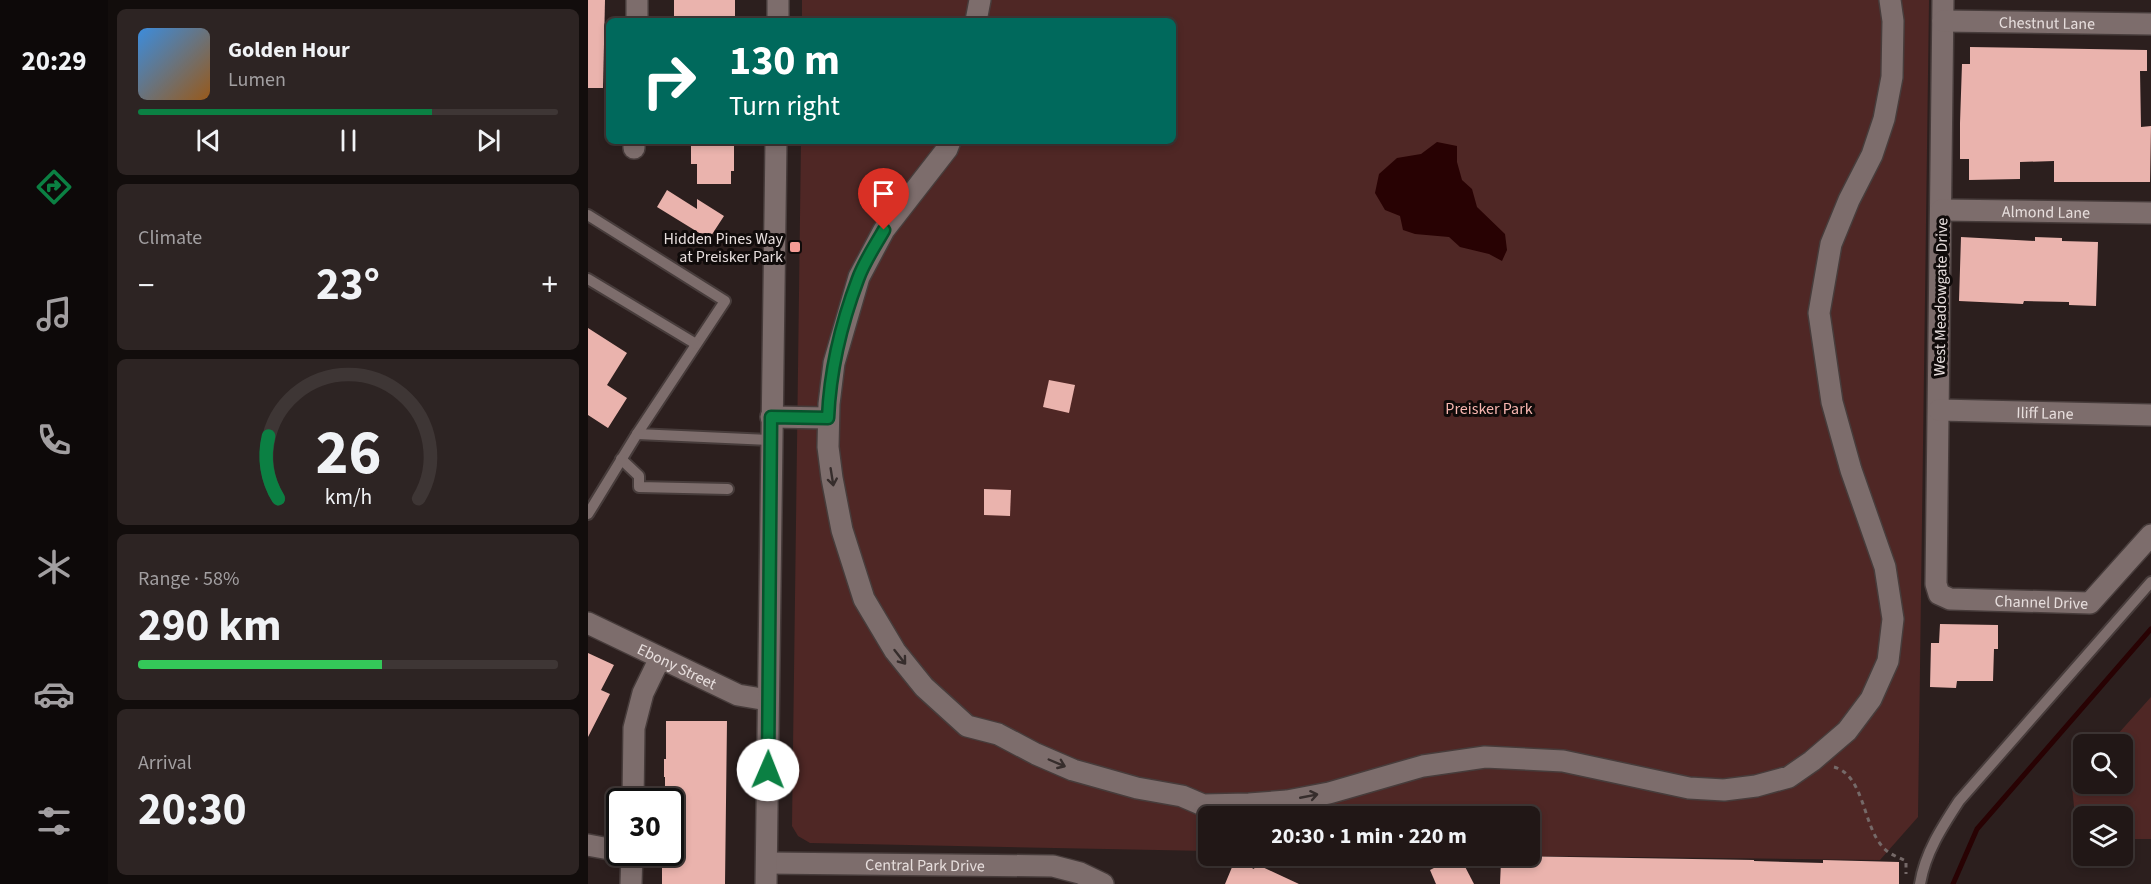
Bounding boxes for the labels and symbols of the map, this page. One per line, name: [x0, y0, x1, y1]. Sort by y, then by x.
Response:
street label: Chestnut Lane: [1999, 12, 2095, 35]
pin: [858, 168, 909, 230]
street label: Almond Lane: [2002, 201, 2090, 224]
street label: West Meadowgate Drive: [1929, 217, 1953, 376]
place label: Hidden Pines Way at Preisker Park: [664, 228, 784, 268]
marker: Hidden Pines Way at Preisker Park: [788, 240, 802, 254]
park label: Preisker Park: [1445, 398, 1533, 420]
street label: Iliff Lane: [2016, 402, 2074, 425]
one-way arrow: [826, 466, 837, 486]
street label: Channel Drive: [1994, 590, 2088, 615]
street label: Ebony Street: [633, 638, 721, 695]
one-way arrow: [893, 649, 906, 665]
position arrow: [736, 738, 800, 802]
one-way arrow: [1048, 758, 1066, 769]
speed limit sign: 30: [606, 788, 684, 866]
one-way arrow: [1298, 790, 1318, 801]
street label: Central Park Drive: [865, 854, 985, 877]

